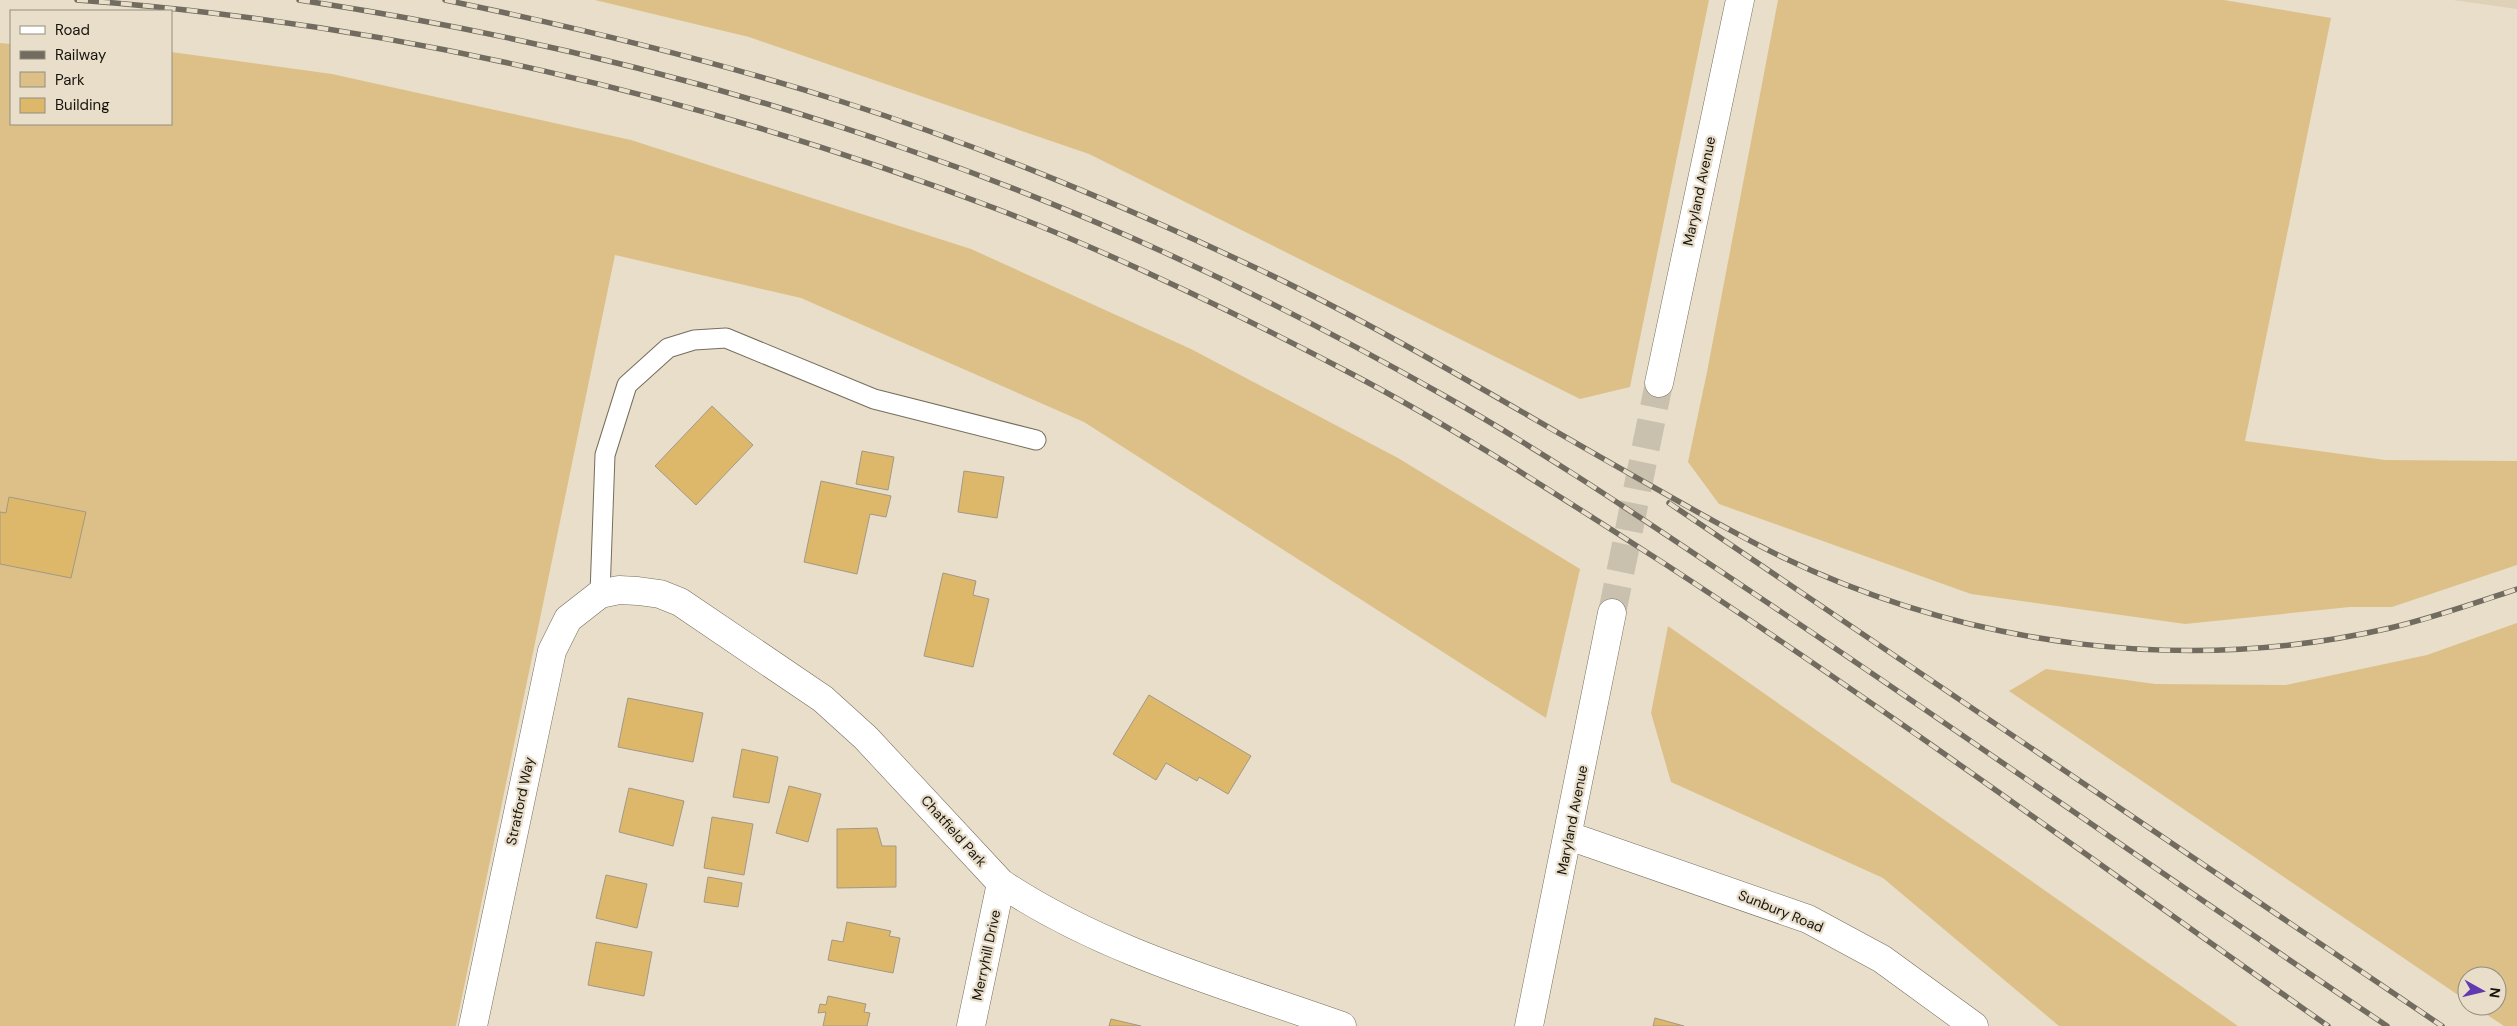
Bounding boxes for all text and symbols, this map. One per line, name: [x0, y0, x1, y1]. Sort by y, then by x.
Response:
legend: [10, 10, 172, 125]
text: Road: [55, 20, 90, 40]
text: Railway: [55, 45, 107, 65]
text: Park: [55, 70, 85, 90]
text: Building: [55, 95, 110, 115]
street label: Maryland Avenue: [1679, 135, 1719, 247]
street label: Stratford Way: [502, 755, 538, 847]
street label: Maryland Avenue: [1553, 764, 1591, 876]
street label: Chatfield Park: [917, 791, 991, 871]
street label: Sunbury Road: [1736, 886, 1826, 936]
street label: Merryhill Drive: [968, 908, 1004, 1002]
north arrow: [2457, 966, 2507, 1016]
text: N: [2485, 986, 2504, 999]

